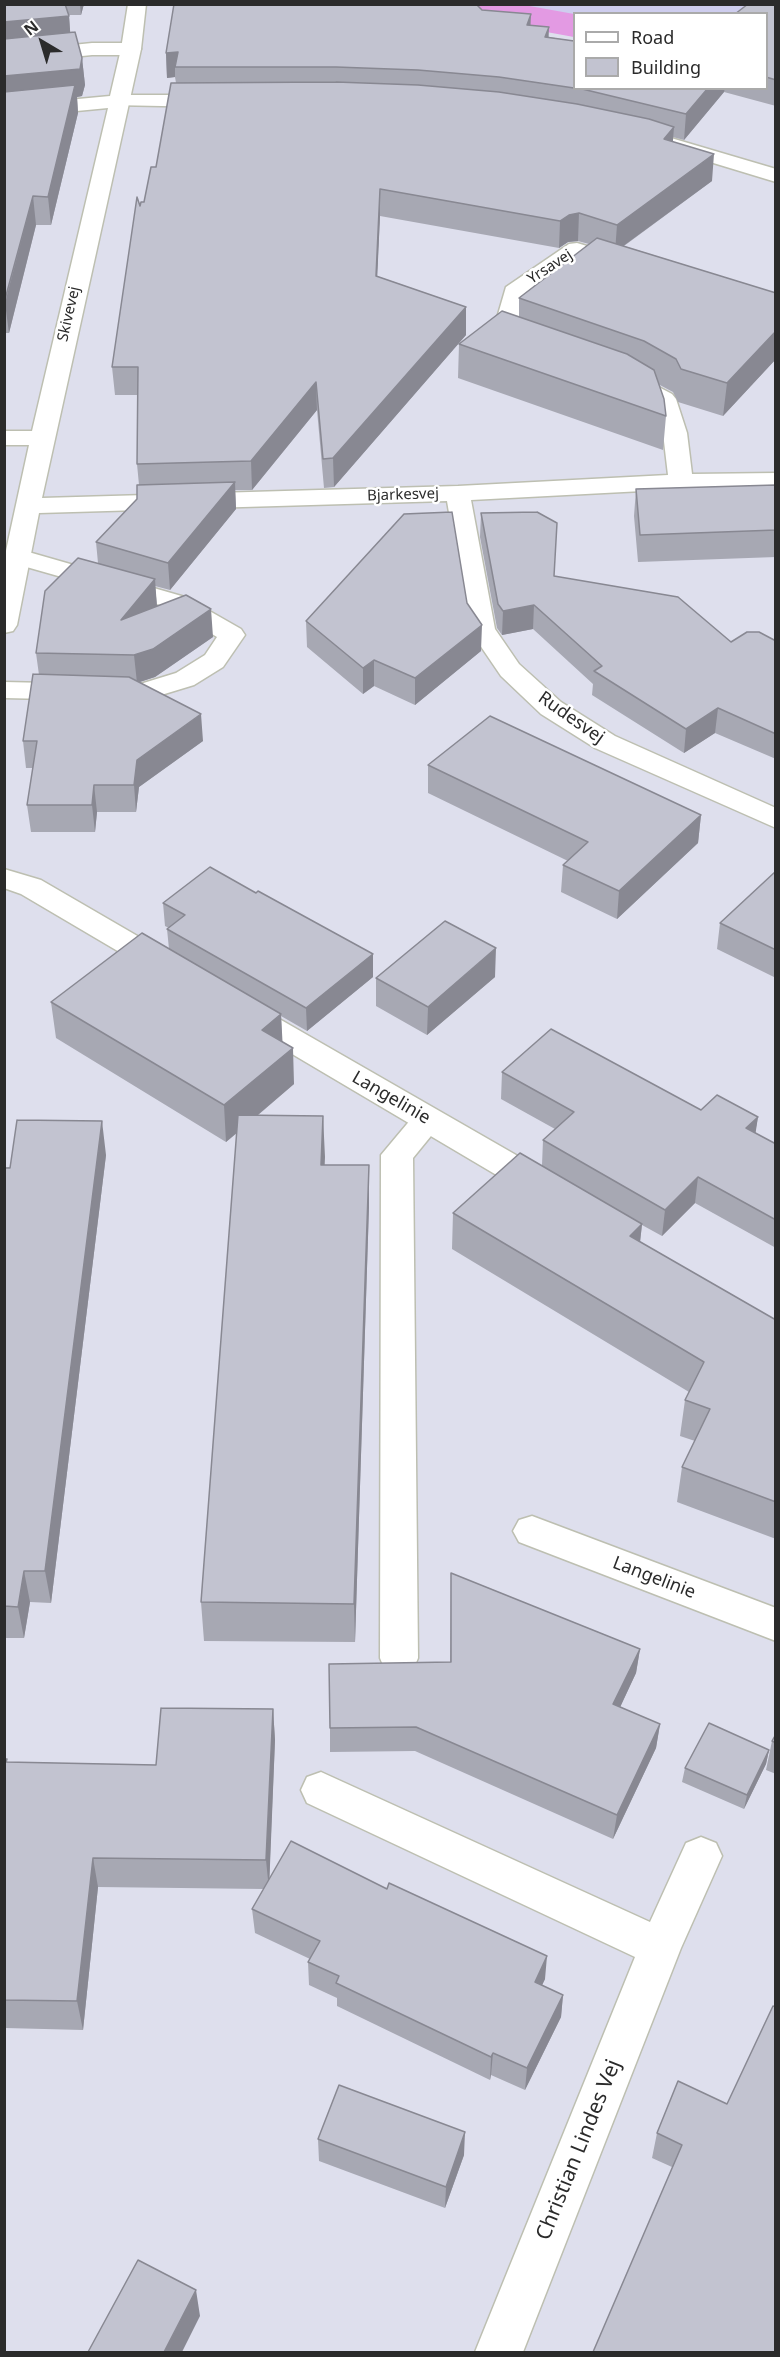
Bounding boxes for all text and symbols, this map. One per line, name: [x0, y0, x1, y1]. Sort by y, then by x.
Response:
north arrow: [12, 12, 72, 72]
legend: [573, 12, 768, 90]
text: N: [19, 15, 43, 40]
text: Road: [631, 25, 674, 49]
text: Building: [631, 55, 701, 79]
street label: Yrsavej: [524, 246, 576, 288]
street label: Skivevej: [54, 285, 84, 343]
street label: Bjarkesvej: [367, 485, 439, 505]
street label: Rudesvej: [534, 687, 608, 749]
street label: Langelinie: [348, 1067, 434, 1129]
street label: Langelinie: [609, 1552, 699, 1604]
street label: Christian Lindes Vej: [531, 2056, 627, 2244]

